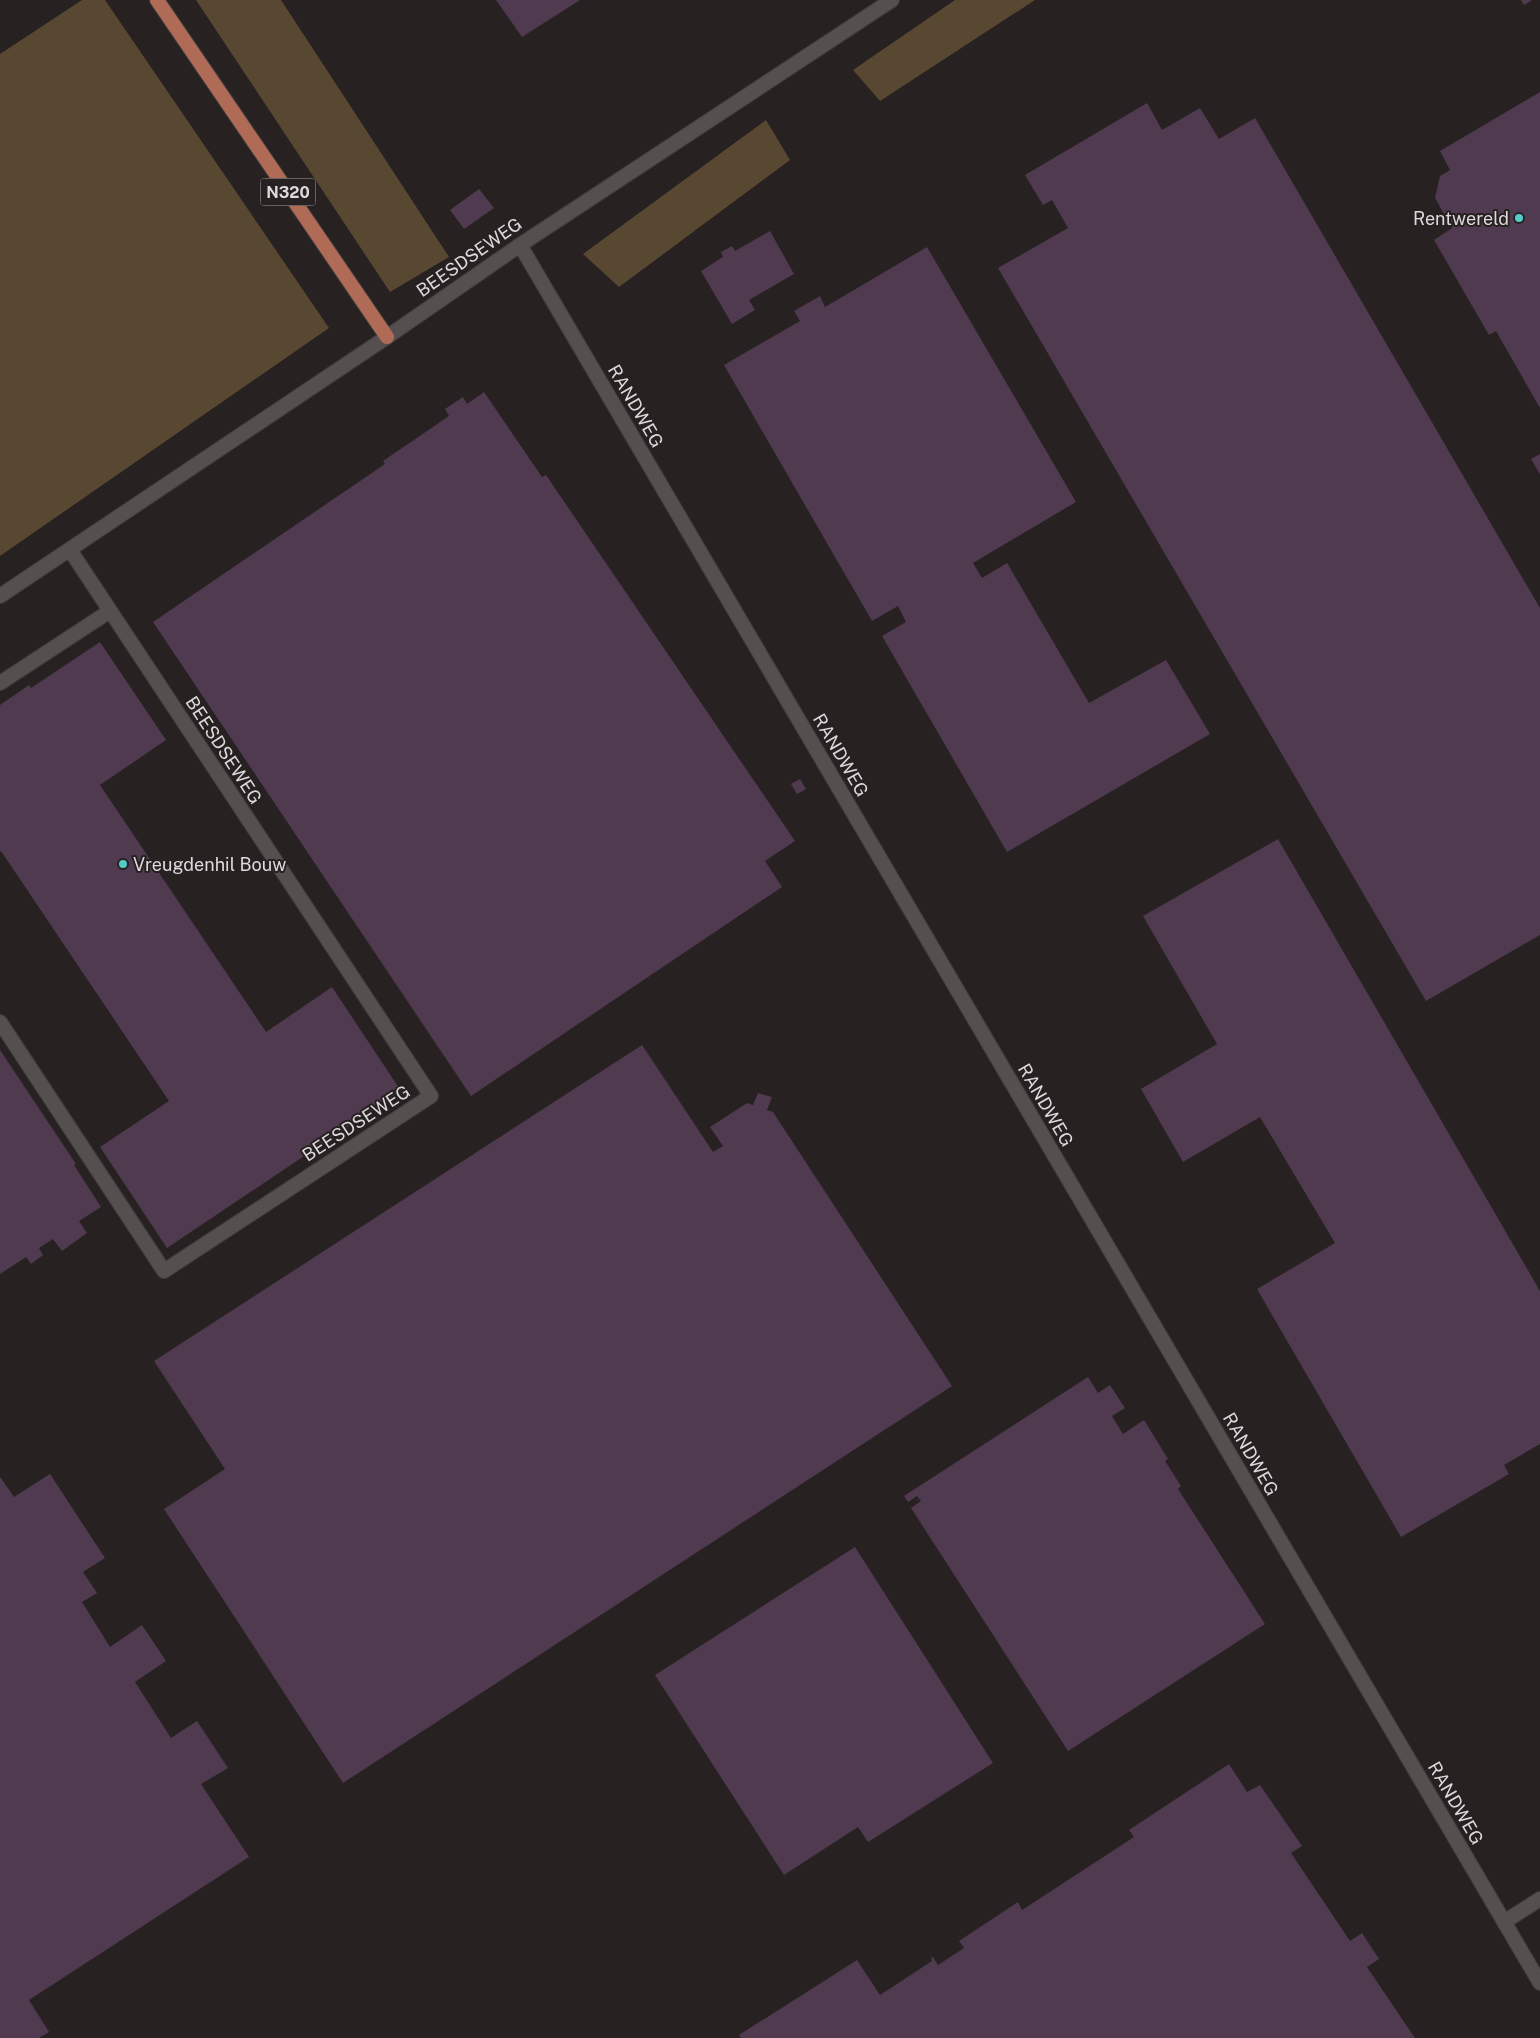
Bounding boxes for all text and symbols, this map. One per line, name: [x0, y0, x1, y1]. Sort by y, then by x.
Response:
road number: N320: [260, 178, 316, 206]
place label: Rentwereld: [1413, 208, 1509, 229]
marker: Rentwereld: [1513, 212, 1525, 224]
street label: BEESDSEWEG: [412, 213, 526, 301]
street label: RANDWEG: [604, 361, 668, 451]
street label: BEESDSEWEG: [181, 692, 267, 808]
street label: RANDWEG: [809, 710, 873, 800]
place label: Vreugdenhil Bouw: [133, 854, 286, 875]
marker: Vreugdenhil Bouw: [117, 858, 129, 870]
street label: RANDWEG: [1014, 1060, 1078, 1150]
street label: BEESDSEWEG: [298, 1080, 414, 1166]
street label: RANDWEG: [1219, 1409, 1283, 1499]
street label: RANDWEG: [1424, 1758, 1488, 1848]

